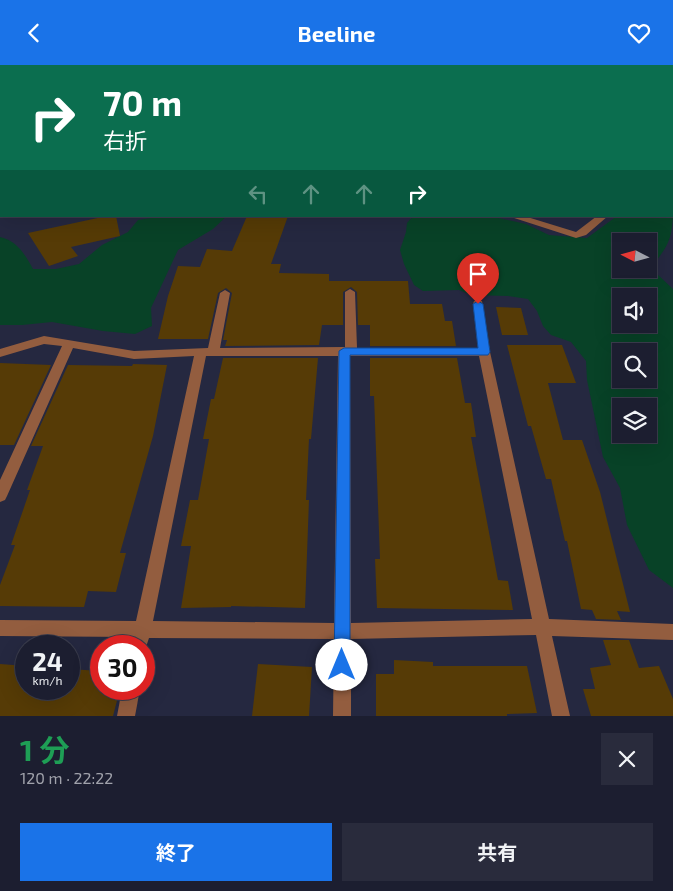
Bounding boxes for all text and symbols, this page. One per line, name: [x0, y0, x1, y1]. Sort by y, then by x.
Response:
icon: back: [20, 19, 48, 47]
icon: heart: [625, 19, 653, 47]
text: Beeline: [298, 20, 375, 46]
text: 70 m: [103, 81, 182, 123]
icon: right: [20, 85, 85, 150]
text: 右折: [103, 127, 147, 153]
icon: left: [244, 180, 272, 208]
icon: ahead: [297, 180, 325, 208]
icon: ahead: [350, 180, 378, 208]
icon: right: [403, 180, 431, 208]
north arrow: [612, 233, 658, 277]
map controls: [612, 233, 657, 443]
pin: [457, 253, 499, 304]
icon: arrive: [464, 260, 492, 288]
button: sound: [612, 288, 657, 333]
button: search: [612, 343, 657, 388]
button: layers: [612, 398, 657, 443]
speed limit sign: 30: [90, 635, 155, 700]
position arrow: [315, 638, 367, 690]
text: 24: [32, 646, 63, 676]
text: km/h: [33, 673, 62, 687]
text: 1 分: [20, 731, 69, 767]
button: close: [601, 733, 653, 785]
text: 120 m · 22:22: [20, 768, 113, 787]
button: 終了: [20, 823, 332, 881]
button: 共有: [342, 823, 653, 881]

